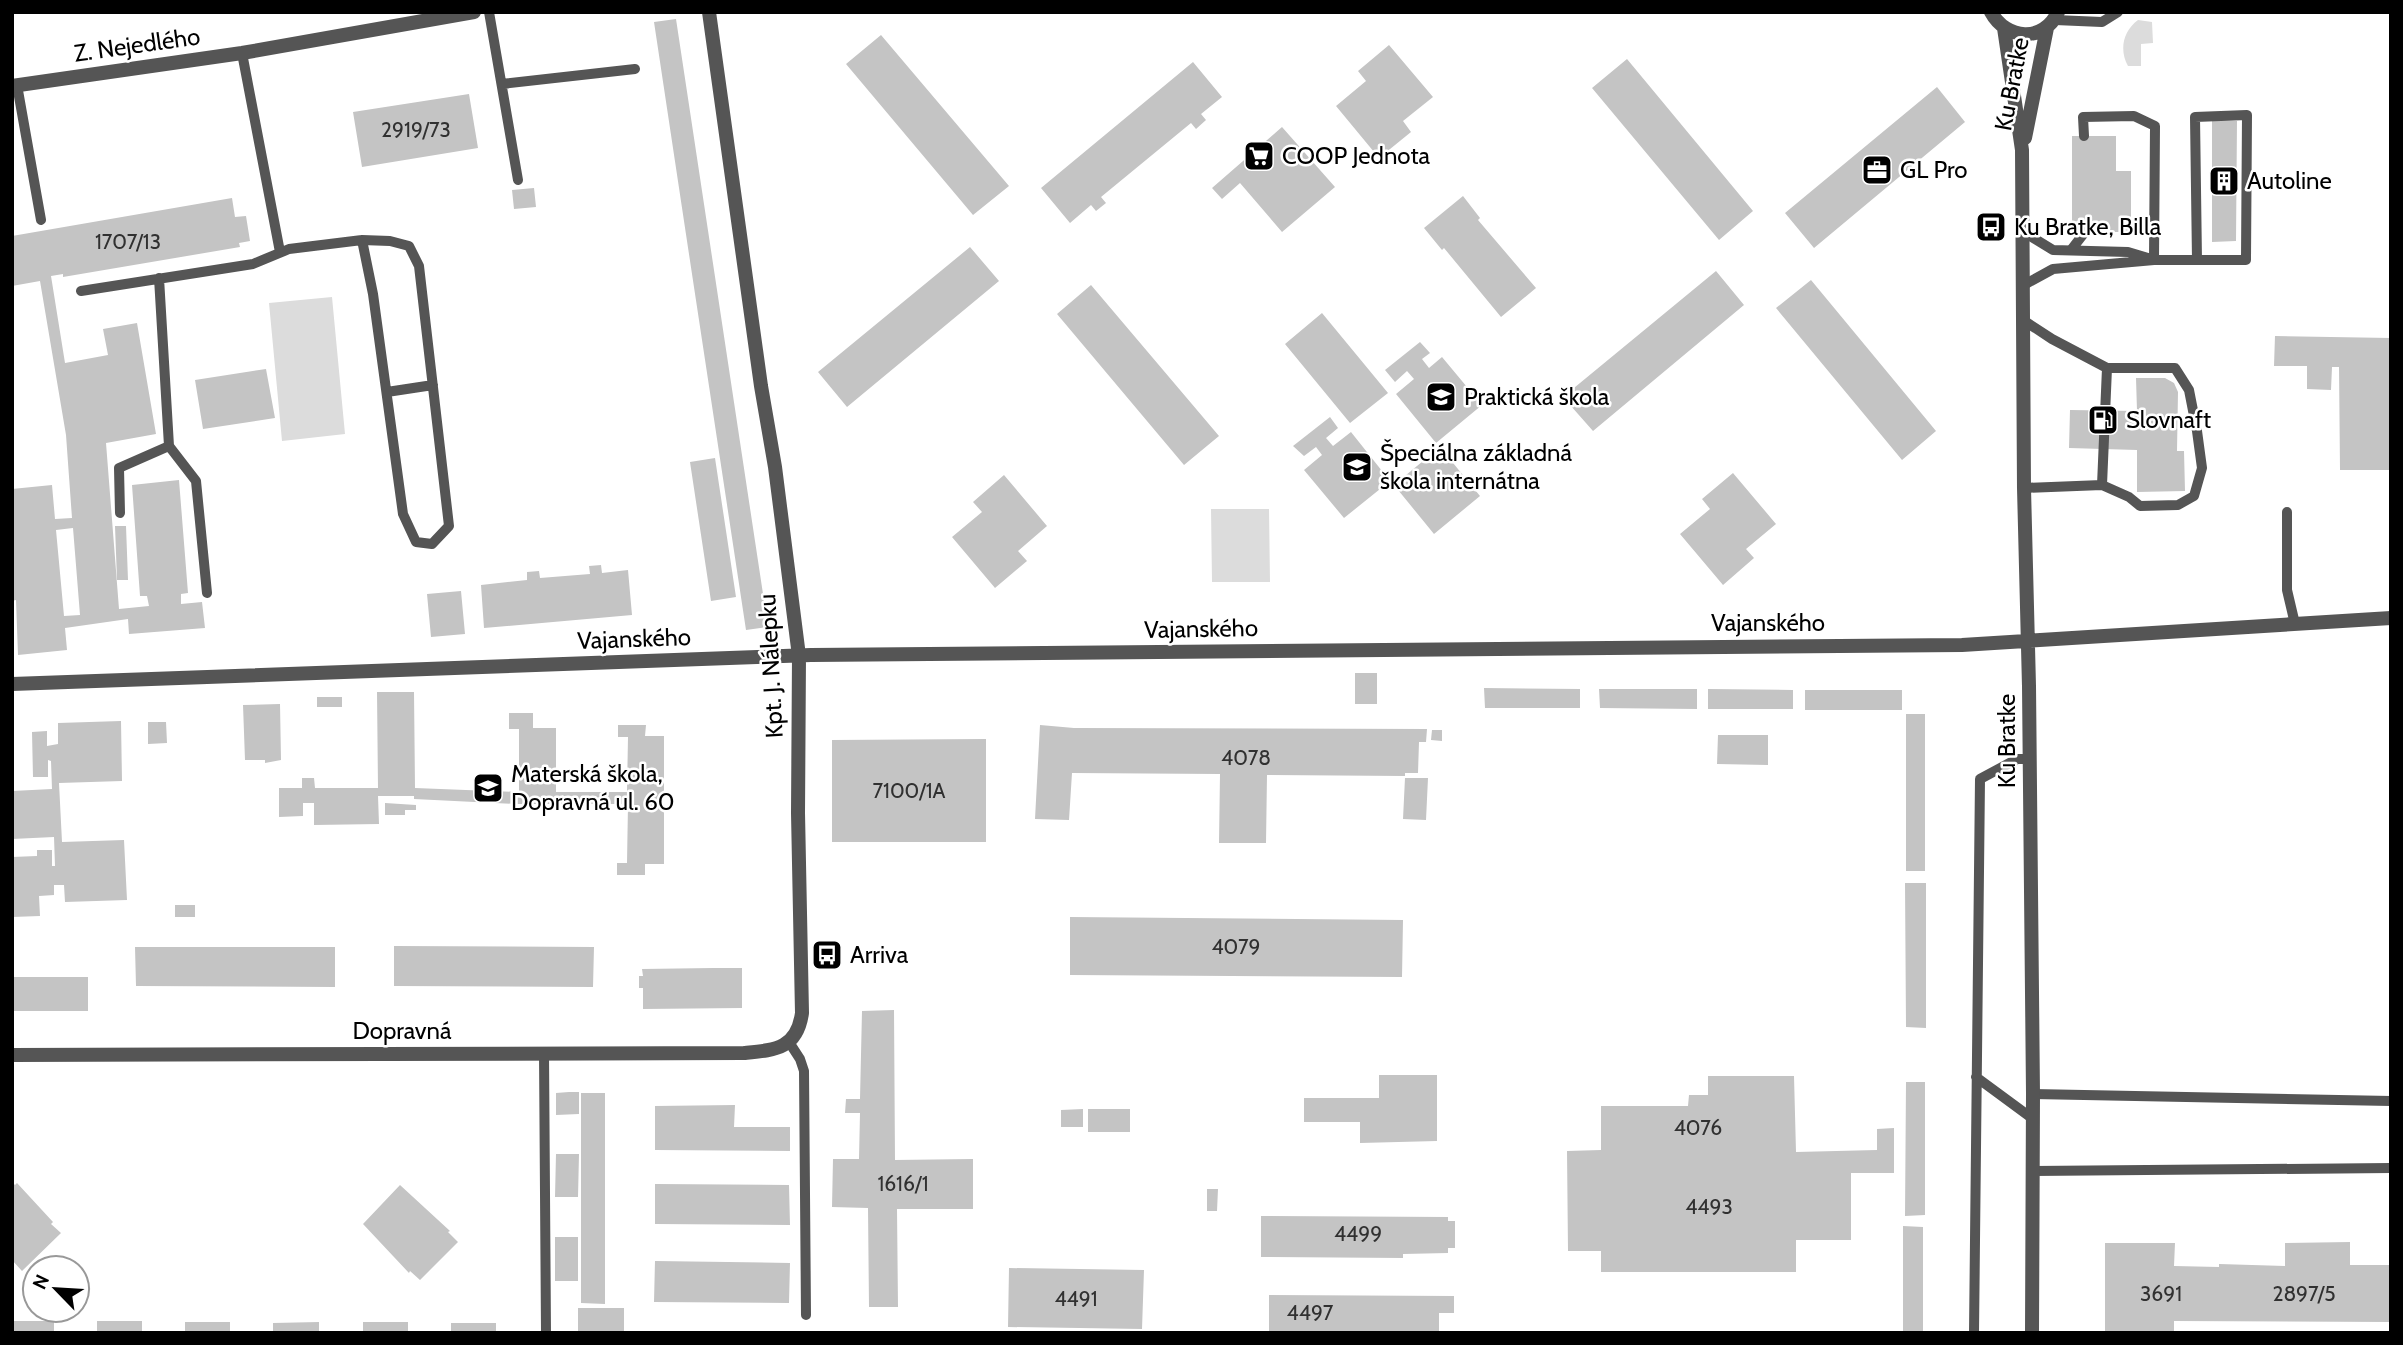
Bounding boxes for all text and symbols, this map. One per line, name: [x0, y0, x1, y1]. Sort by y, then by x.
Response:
street label: Z. Nejedlého: [72, 21, 202, 68]
street label: Ku Bratke: [1988, 35, 2035, 133]
house number: 2919/73: [381, 117, 451, 142]
supermarket icon: COOP Jednota: [1242, 139, 1276, 173]
place label: COOP Jednota: [1282, 141, 1430, 170]
office icon: GL Pro: [1860, 153, 1894, 187]
place label: GL Pro: [1900, 155, 1968, 184]
building icon: Autoline: [2207, 164, 2241, 198]
place label: Autoline: [2247, 166, 2332, 195]
bus stop icon: Ku Bratke, Billa: [1974, 210, 2008, 244]
place label: Ku Bratke, Billa: [2014, 212, 2162, 241]
house number: 1707/13: [95, 229, 161, 254]
school or university icon: Praktická škola: [1424, 380, 1458, 414]
place label: Praktická škola: [1464, 382, 1610, 411]
fuel station icon: Slovnaft: [2086, 403, 2120, 437]
place label: Slovnaft: [2126, 405, 2211, 434]
place label: Špeciálna základná škola internátna: [1380, 438, 1573, 495]
school or university icon: Špeciálna základná škola internátna: [1340, 450, 1374, 484]
street label: Kpt. J. Nálepku: [752, 593, 789, 739]
street label: Vajanského: [1711, 608, 1825, 637]
street label: Vajanského: [1144, 613, 1258, 644]
street label: Vajanského: [577, 622, 691, 655]
street label: Ku Bratke: [1992, 694, 2021, 788]
house number: 4078: [1221, 745, 1271, 770]
place label: Materská škola, Dopravná ul. 60: [511, 759, 675, 816]
school or university icon: Materská škola, Dopravná ul. 60: [471, 771, 505, 805]
house number: 7100/1A: [872, 778, 946, 803]
house number: 4079: [1211, 934, 1261, 959]
bus stop icon: Arriva: [810, 938, 844, 972]
place label: Arriva: [850, 940, 909, 969]
street label: Dopravná: [352, 1016, 452, 1045]
house number: 4076: [1674, 1115, 1722, 1140]
house number: 1616/1: [877, 1171, 929, 1196]
house number: 4493: [1685, 1194, 1733, 1219]
house number: 4499: [1334, 1221, 1382, 1246]
north arrow: [21, 1254, 91, 1324]
text: N: [28, 1271, 54, 1293]
house number: 3691: [2140, 1281, 2182, 1306]
house number: 2897/5: [2272, 1281, 2336, 1306]
house number: 4491: [1054, 1286, 1098, 1311]
house number: 4497: [1287, 1300, 1334, 1325]

